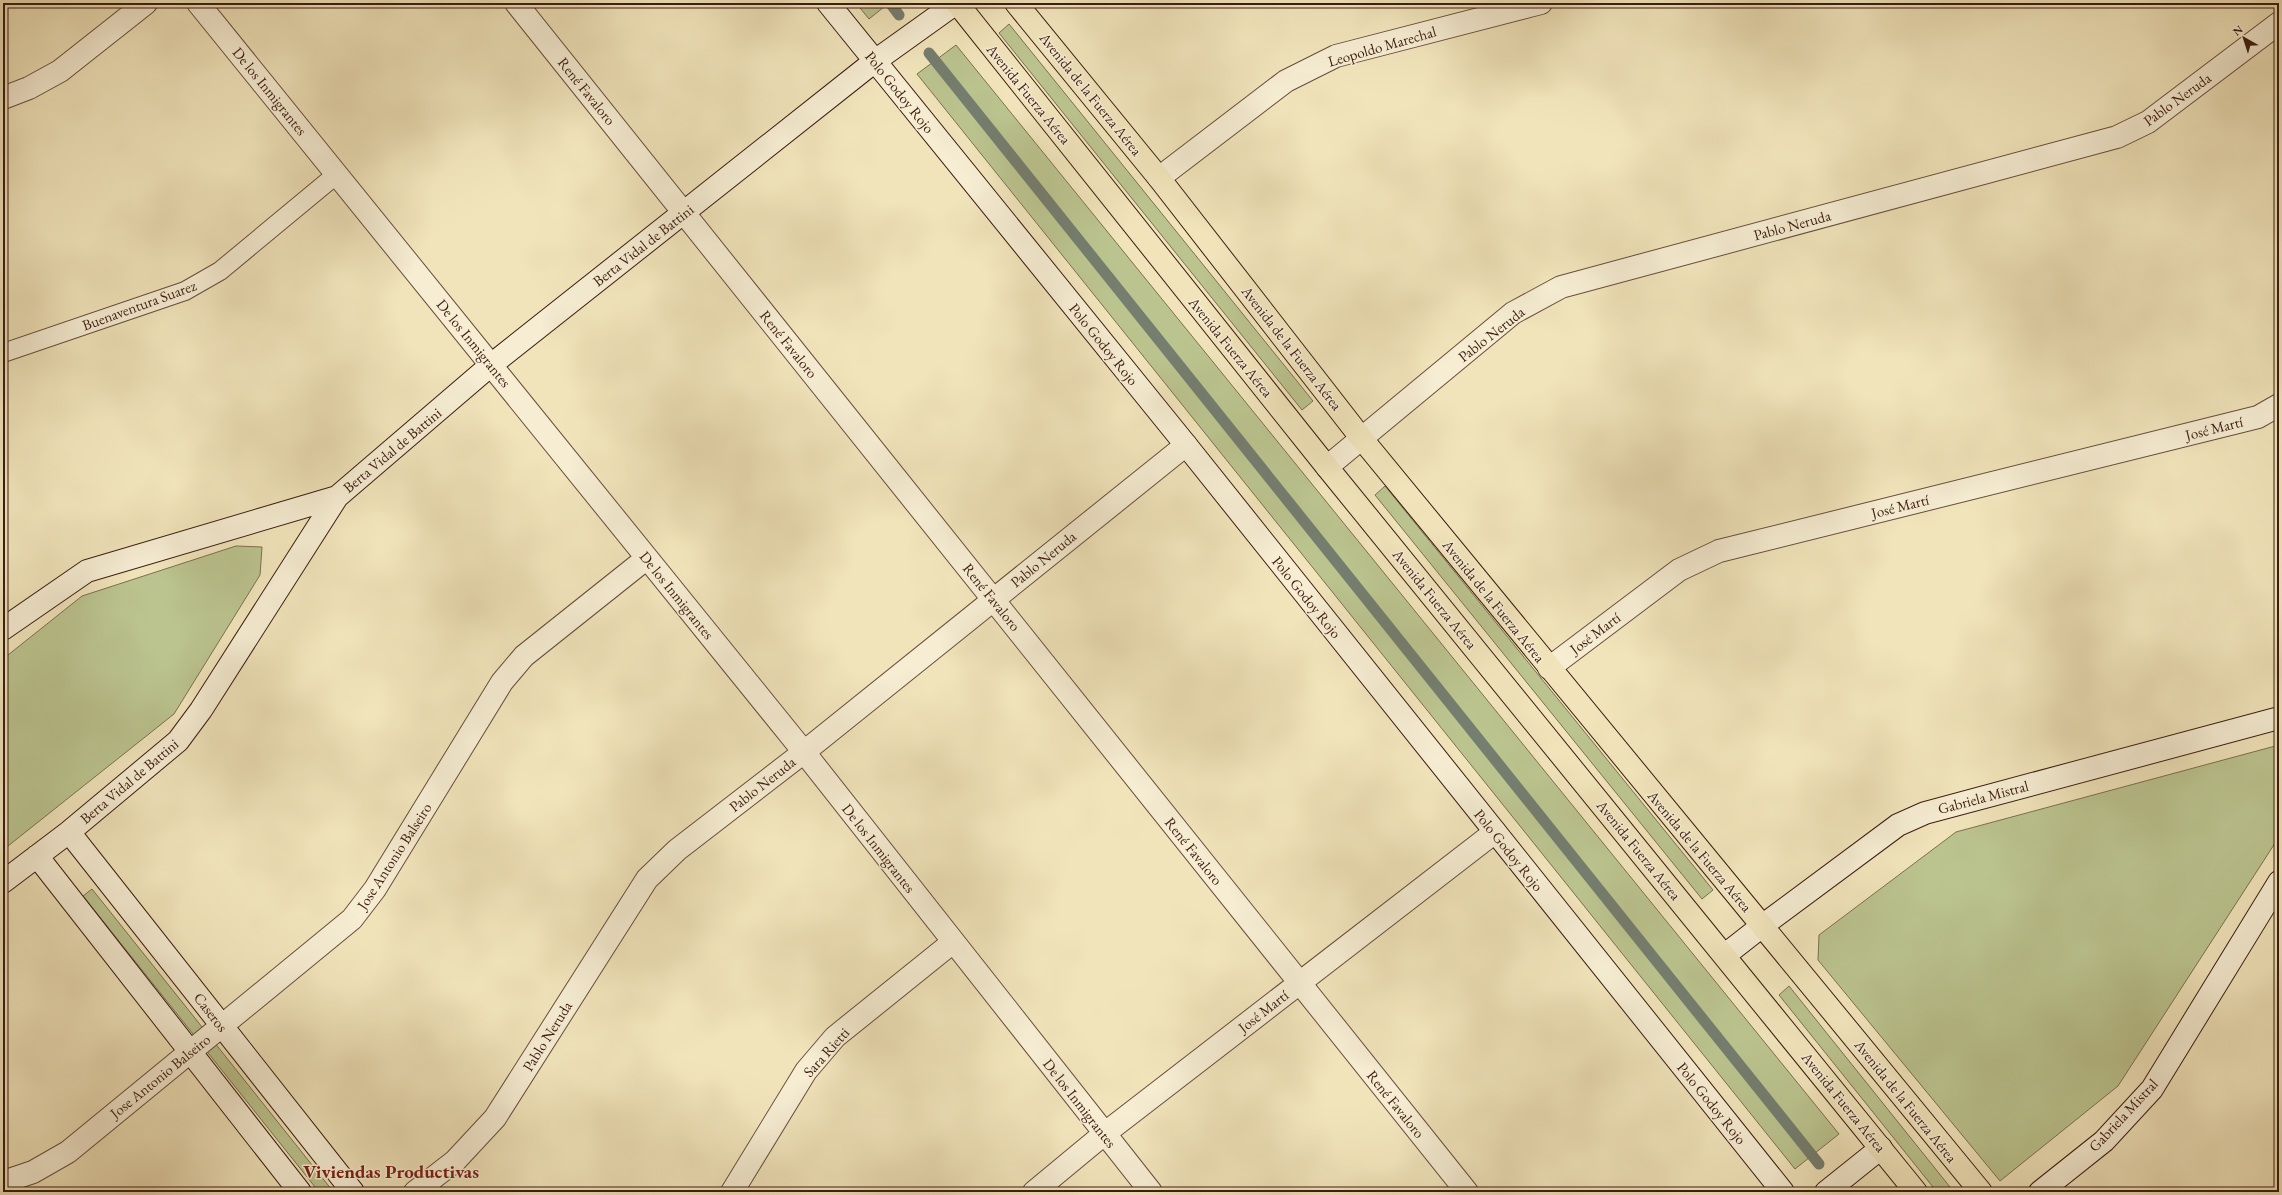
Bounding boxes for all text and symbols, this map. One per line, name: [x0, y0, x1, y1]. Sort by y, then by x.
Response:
north arrow: [2224, 18, 2264, 58]
street label: Leopoldo Marechal: [1326, 21, 1439, 71]
text: N: [2230, 22, 2246, 38]
street label: Avenida de la Fuerza Aérea: [1035, 28, 1146, 159]
street label: Avenida Fuerza Aérea: [982, 39, 1075, 148]
street label: De los Inmigrantes: [229, 43, 312, 139]
street label: Polo Godoy Rojo: [861, 47, 939, 137]
street label: René Favaloro: [554, 53, 620, 129]
street label: Pablo Neruda: [2139, 68, 2215, 130]
street label: Berta Vidal de Battini: [589, 199, 698, 290]
street label: Pablo Neruda: [1751, 206, 1833, 244]
street label: Buenaventura Suarez: [79, 275, 199, 334]
street label: Avenida de la Fuerza Aérea: [1237, 281, 1347, 414]
street label: Avenida Fuerza Aérea: [1184, 292, 1277, 401]
street label: De los Inmigrantes: [433, 295, 516, 391]
street label: Polo Godoy Rojo: [1065, 299, 1143, 389]
street label: Pablo Neruda: [1454, 302, 1528, 366]
street label: René Favaloro: [756, 306, 822, 382]
street label: Berta Vidal de Battini: [339, 403, 445, 497]
street label: José Martí: [2181, 412, 2245, 445]
street label: José Martí: [1867, 490, 1931, 523]
street label: Pablo Neruda: [1006, 527, 1080, 591]
street label: Avenida de la Fuerza Aérea: [1438, 535, 1549, 666]
street label: Avenida Fuerza Aérea: [1388, 544, 1481, 653]
street label: De los Inmigrantes: [636, 547, 719, 643]
street label: Polo Godoy Rojo: [1268, 552, 1346, 642]
street label: René Favaloro: [959, 559, 1025, 635]
street label: José Martí: [1564, 608, 1624, 659]
street label: Berta Vidal de Battini: [76, 734, 182, 828]
street label: Pablo Neruda: [725, 752, 799, 816]
street label: Gabriela Mistral: [1936, 776, 2031, 818]
street label: Avenida de la Fuerza Aérea: [1643, 786, 1756, 916]
street label: Avenida Fuerza Aérea: [1592, 795, 1685, 904]
street label: Jose Antonio Balseiro: [351, 799, 436, 915]
street label: De los Inmigrantes: [838, 800, 920, 897]
street label: Polo Godoy Rojo: [1470, 805, 1548, 895]
street label: René Favaloro: [1161, 813, 1227, 889]
street label: José Martí: [1232, 985, 1292, 1038]
street label: Caseros: [190, 989, 232, 1036]
street label: Pablo Neruda: [518, 997, 576, 1075]
street label: Sara Rietti: [799, 1023, 853, 1081]
street label: Jose Antonio Balseiro: [104, 1030, 214, 1124]
street label: Avenida de la Fuerza Aérea: [1850, 1035, 1961, 1166]
street label: Avenida Fuerza Aérea: [1797, 1047, 1890, 1156]
street label: De los Inmigrantes: [1039, 1055, 1121, 1152]
street label: Polo Godoy Rojo: [1673, 1058, 1751, 1148]
street label: René Favaloro: [1363, 1066, 1429, 1142]
street label: Gabriela Mistral: [2084, 1074, 2162, 1156]
district label: Viviendas Productivas: [303, 1159, 479, 1184]

